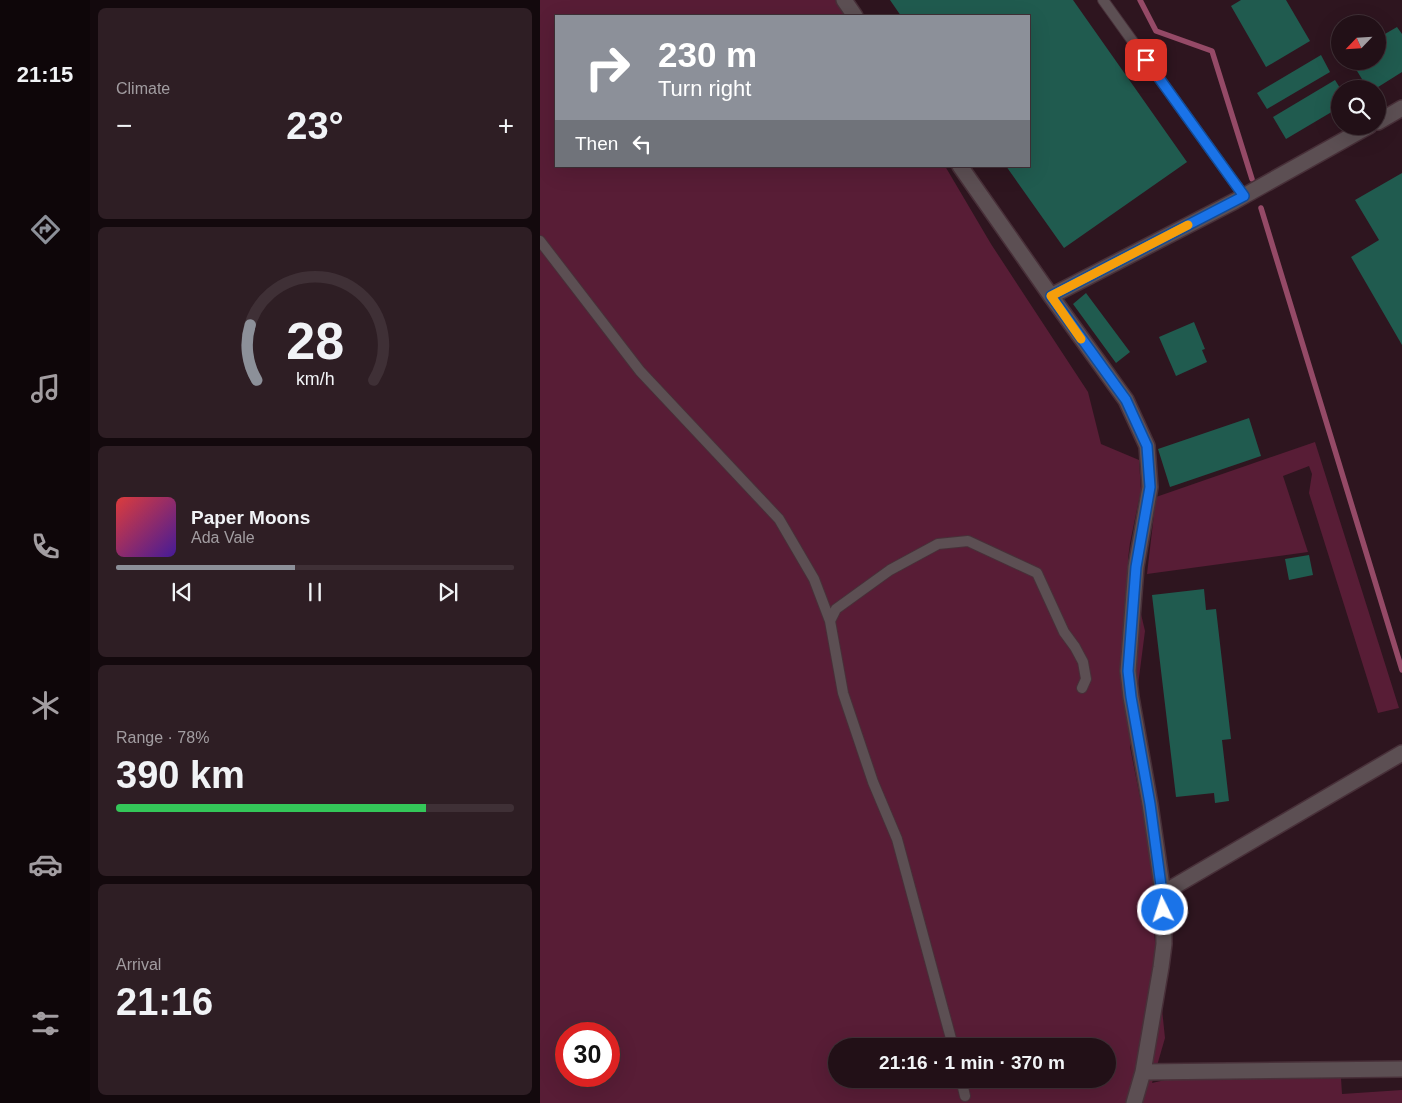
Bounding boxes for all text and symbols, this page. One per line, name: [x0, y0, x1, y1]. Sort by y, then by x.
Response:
north arrow: [1331, 15, 1386, 70]
map controls: [1331, 15, 1386, 135]
icon: right: [575, 35, 640, 100]
text: 230 m: [658, 35, 757, 74]
pin: [1125, 39, 1167, 81]
icon: arrive: [1132, 46, 1160, 74]
text: 21:15: [17, 62, 73, 87]
text: Turn right: [658, 76, 751, 101]
text: Climate: [116, 80, 170, 97]
button: search: [1331, 80, 1386, 135]
text: 23°: [286, 105, 344, 147]
text: −: [116, 110, 132, 141]
text: +: [498, 110, 514, 141]
icon: left: [628, 130, 656, 158]
text: Then: [575, 133, 618, 154]
icon: directions: [28, 212, 63, 247]
text: 28: [286, 312, 344, 370]
text: km/h: [296, 369, 334, 389]
icon: music: [28, 371, 63, 406]
text: Paper Moons: [191, 507, 310, 528]
icon: phone: [28, 529, 63, 564]
text: Ada Vale: [191, 529, 255, 546]
icon: previous: [168, 578, 196, 606]
icon: pause: [301, 578, 329, 606]
icon: next: [434, 578, 462, 606]
icon: climate: [28, 688, 63, 723]
text: Range · 78%: [116, 729, 209, 746]
text: 390 km: [116, 754, 245, 796]
icon: car: [28, 847, 63, 882]
position arrow: [1136, 883, 1188, 935]
text: Arrival: [116, 956, 161, 973]
text: 21:16: [116, 981, 213, 1023]
icon: filters: [28, 1006, 63, 1041]
speed limit sign: 30: [555, 1022, 620, 1087]
text: 21:16 · 1 min · 370 m: [879, 1052, 1065, 1073]

